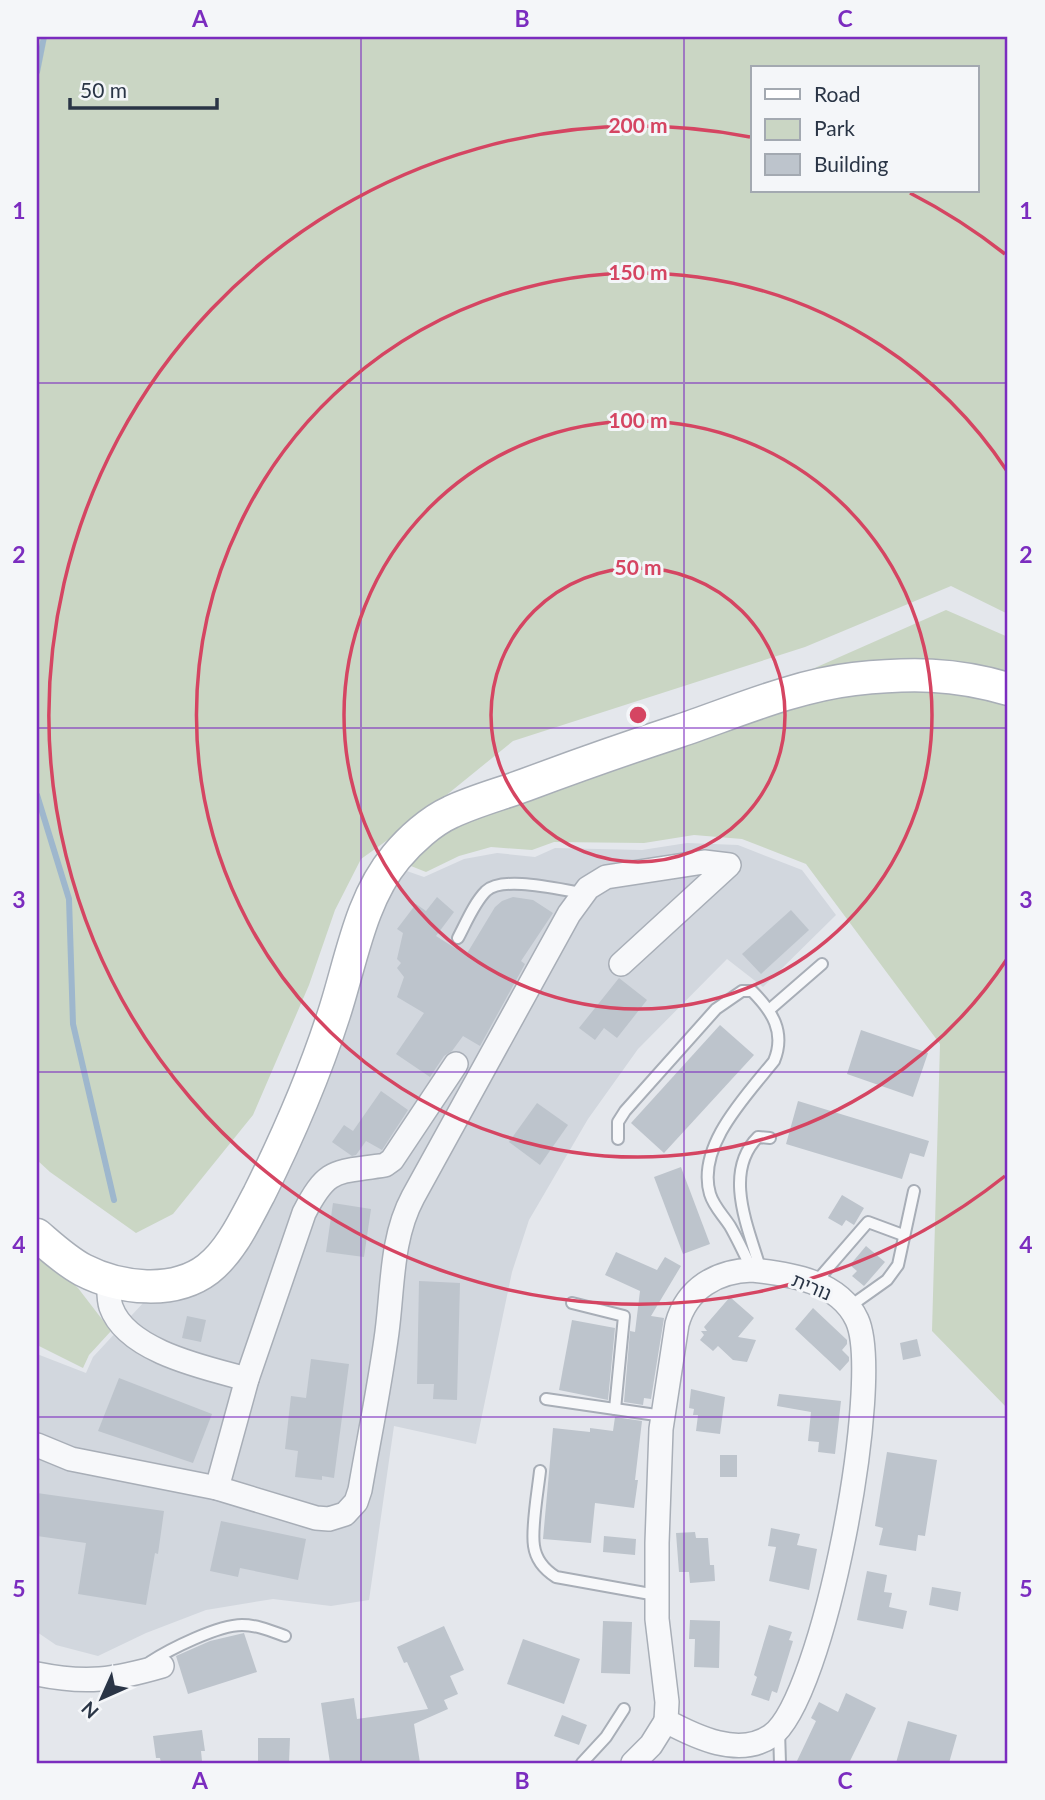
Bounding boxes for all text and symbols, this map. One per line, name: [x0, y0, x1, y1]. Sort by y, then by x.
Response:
text: A: [191, 4, 209, 32]
text: B: [514, 4, 530, 32]
text: C: [837, 4, 853, 32]
scale bar: [70, 66, 217, 110]
legend: [751, 66, 978, 192]
text: 50 m: [80, 77, 127, 102]
text: Road: [814, 81, 861, 106]
text: 200 m: [608, 112, 668, 137]
text: Park: [814, 115, 855, 140]
text: Building: [814, 151, 889, 176]
text: 1: [12, 196, 26, 224]
text: 1: [1019, 196, 1033, 224]
text: 150 m: [608, 259, 668, 284]
text: 100 m: [608, 407, 668, 432]
text: 2: [12, 540, 26, 568]
text: 2: [1019, 540, 1033, 568]
text: 50 m: [614, 554, 662, 579]
centre of rings: [626, 703, 650, 727]
text: 3: [12, 885, 26, 913]
text: 3: [1019, 885, 1033, 913]
text: 4: [12, 1230, 26, 1258]
text: 4: [1019, 1230, 1033, 1258]
street label: נורית: [789, 1267, 835, 1305]
text: 5: [12, 1574, 26, 1602]
text: 5: [1019, 1574, 1033, 1602]
north arrow: [66, 1664, 136, 1734]
text: N: [76, 1697, 103, 1724]
text: A: [191, 1766, 209, 1794]
text: B: [514, 1766, 530, 1794]
text: C: [837, 1766, 853, 1794]

